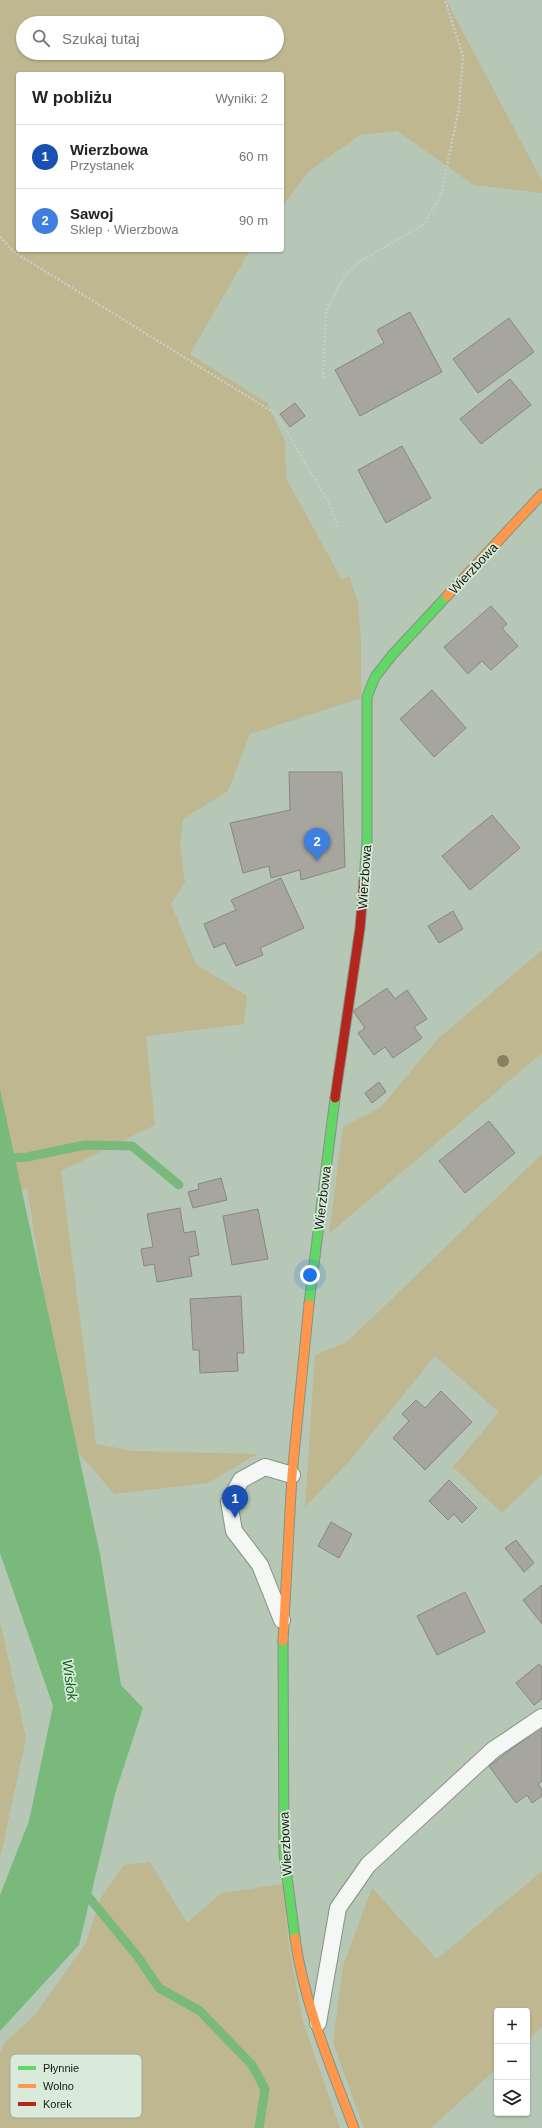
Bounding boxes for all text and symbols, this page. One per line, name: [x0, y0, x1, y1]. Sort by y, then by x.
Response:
search box: [16, 16, 284, 60]
icon: search: [30, 27, 52, 49]
text: Szukaj tutaj: [62, 30, 140, 47]
text: W pobliżu: [32, 88, 112, 107]
text: Wyniki: 2: [215, 91, 268, 106]
text: Wierzbowa: [70, 141, 148, 158]
text: 1: [41, 149, 49, 164]
text: 60 m: [239, 149, 268, 164]
text: Przystanek: [70, 158, 134, 173]
text: Sawoj: [70, 205, 113, 222]
text: 2: [41, 213, 49, 228]
text: 90 m: [239, 213, 268, 228]
text: Sklep · Wierzbowa: [70, 222, 178, 237]
street label: Wierzbowa: [446, 539, 501, 597]
pin: 2: [304, 828, 330, 861]
street label: Wierzbowa: [355, 844, 374, 910]
street label: Wierzbowa: [311, 1164, 334, 1231]
your location: [300, 1265, 320, 1285]
pin: 1: [222, 1485, 248, 1518]
water label: Wisłok: [59, 1659, 81, 1702]
street label: Wierzbowa: [276, 1811, 295, 1876]
map controls: [494, 2008, 530, 2116]
button: +: [494, 2008, 530, 2044]
button: −: [494, 2044, 530, 2080]
legend: [10, 2054, 142, 2118]
text: Płynnie: [43, 2062, 79, 2074]
text: Wolno: [43, 2080, 74, 2092]
button: layers: [494, 2080, 530, 2116]
text: Korek: [43, 2098, 72, 2110]

